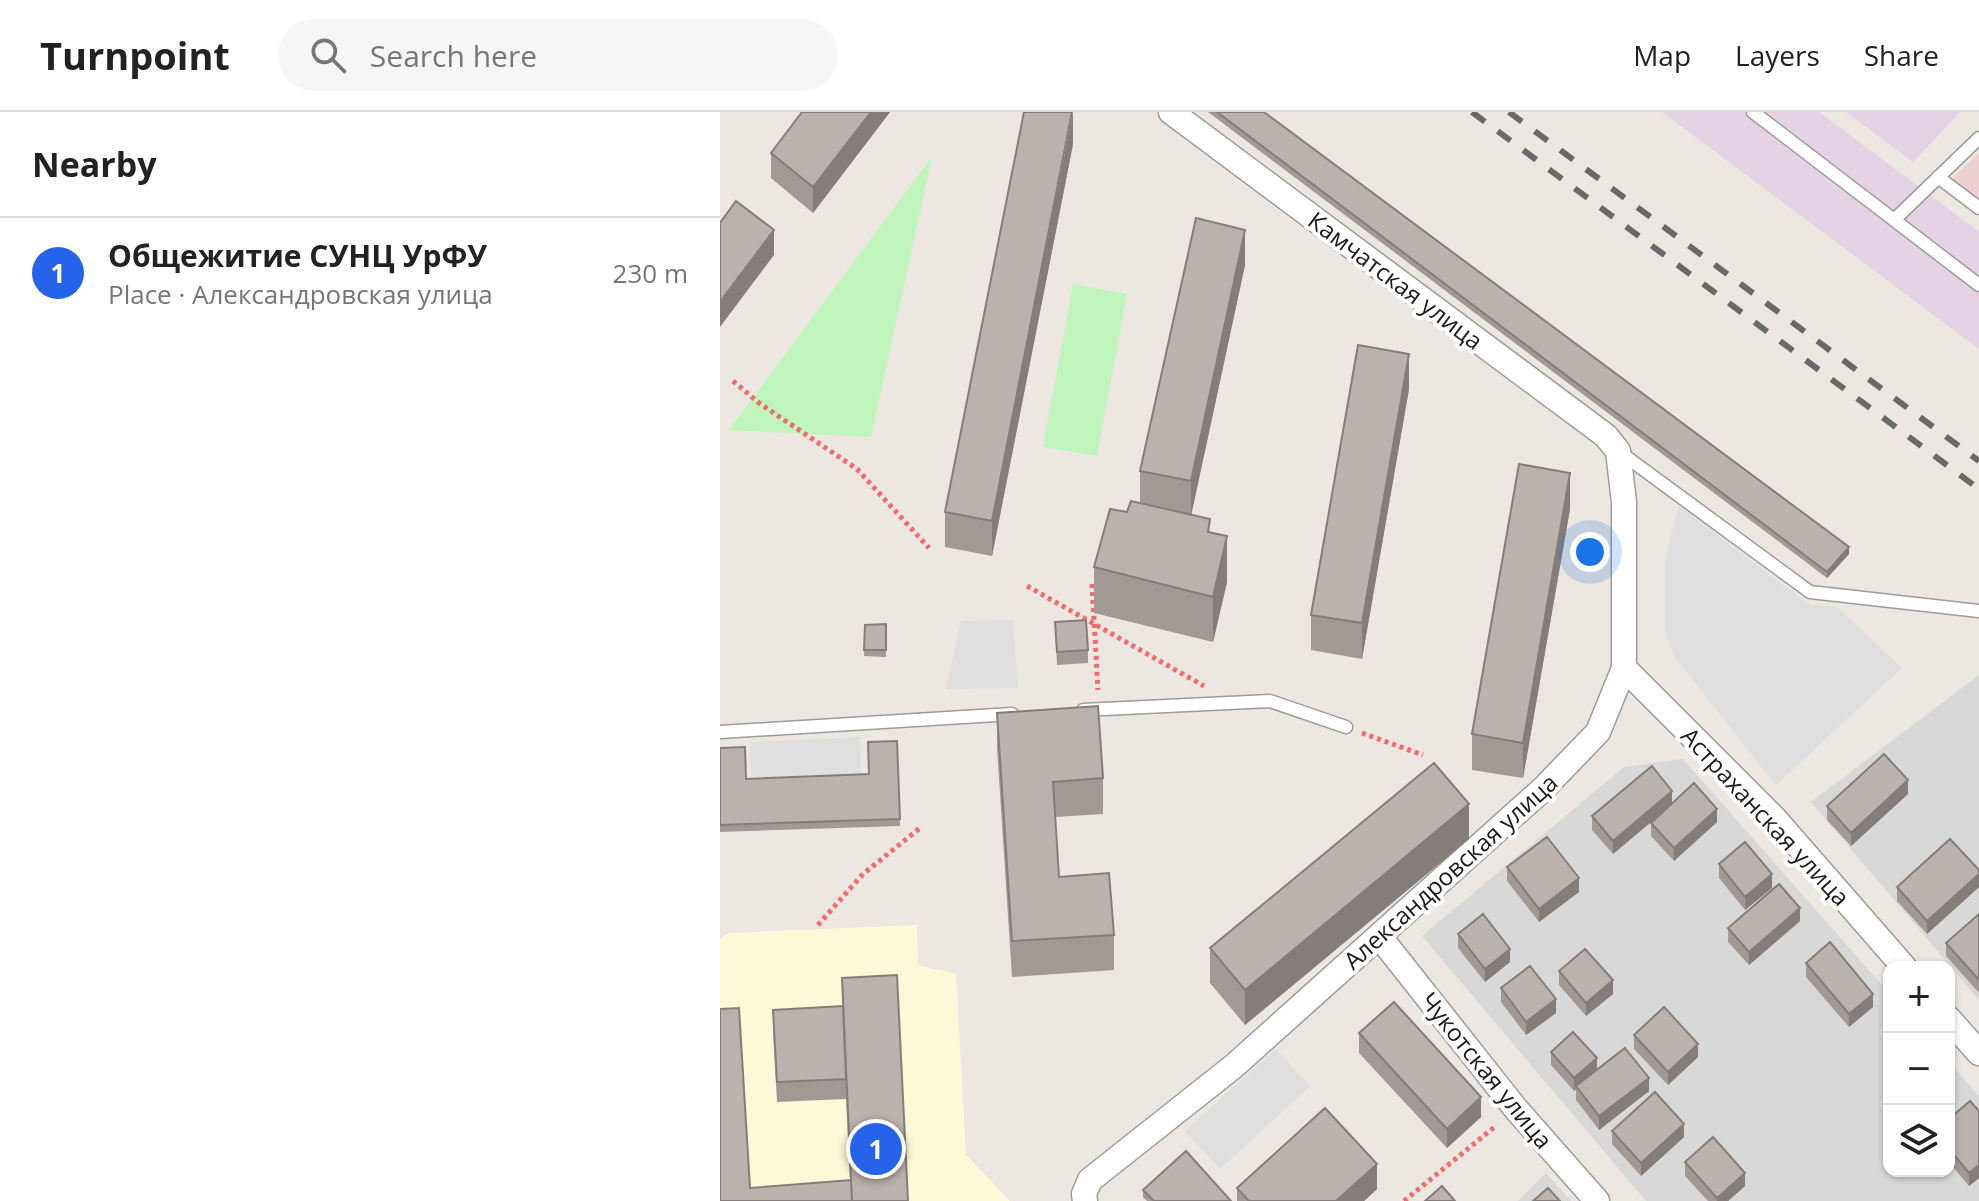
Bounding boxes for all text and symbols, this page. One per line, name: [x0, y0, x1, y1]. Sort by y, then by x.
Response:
search box: [278, 19, 838, 91]
text: Turnpoint: [40, 29, 230, 81]
icon: search: [306, 33, 350, 77]
text: Search here: [370, 35, 537, 76]
text: Map: [1633, 36, 1691, 74]
text: Layers: [1735, 36, 1820, 74]
text: Share: [1864, 36, 1939, 74]
text: Nearby: [32, 141, 157, 187]
street label: Камчатская улица: [1302, 203, 1490, 357]
text: Общежитие СУНЦ УрФУ: [108, 235, 487, 276]
text: 1: [51, 255, 65, 291]
text: 230 m: [613, 255, 688, 291]
text: Place · Александровская улица: [108, 276, 493, 312]
your location: [1570, 532, 1610, 572]
street label: Астраханская улица: [1674, 719, 1858, 913]
street label: Александровская улица: [1336, 766, 1564, 976]
map controls: [1883, 961, 1955, 1177]
button: +: [1883, 961, 1955, 1033]
street label: Чукотская улица: [1413, 985, 1561, 1155]
button: −: [1883, 1033, 1955, 1105]
button: layers: [1883, 1105, 1955, 1177]
pin: 1: [850, 1119, 902, 1179]

